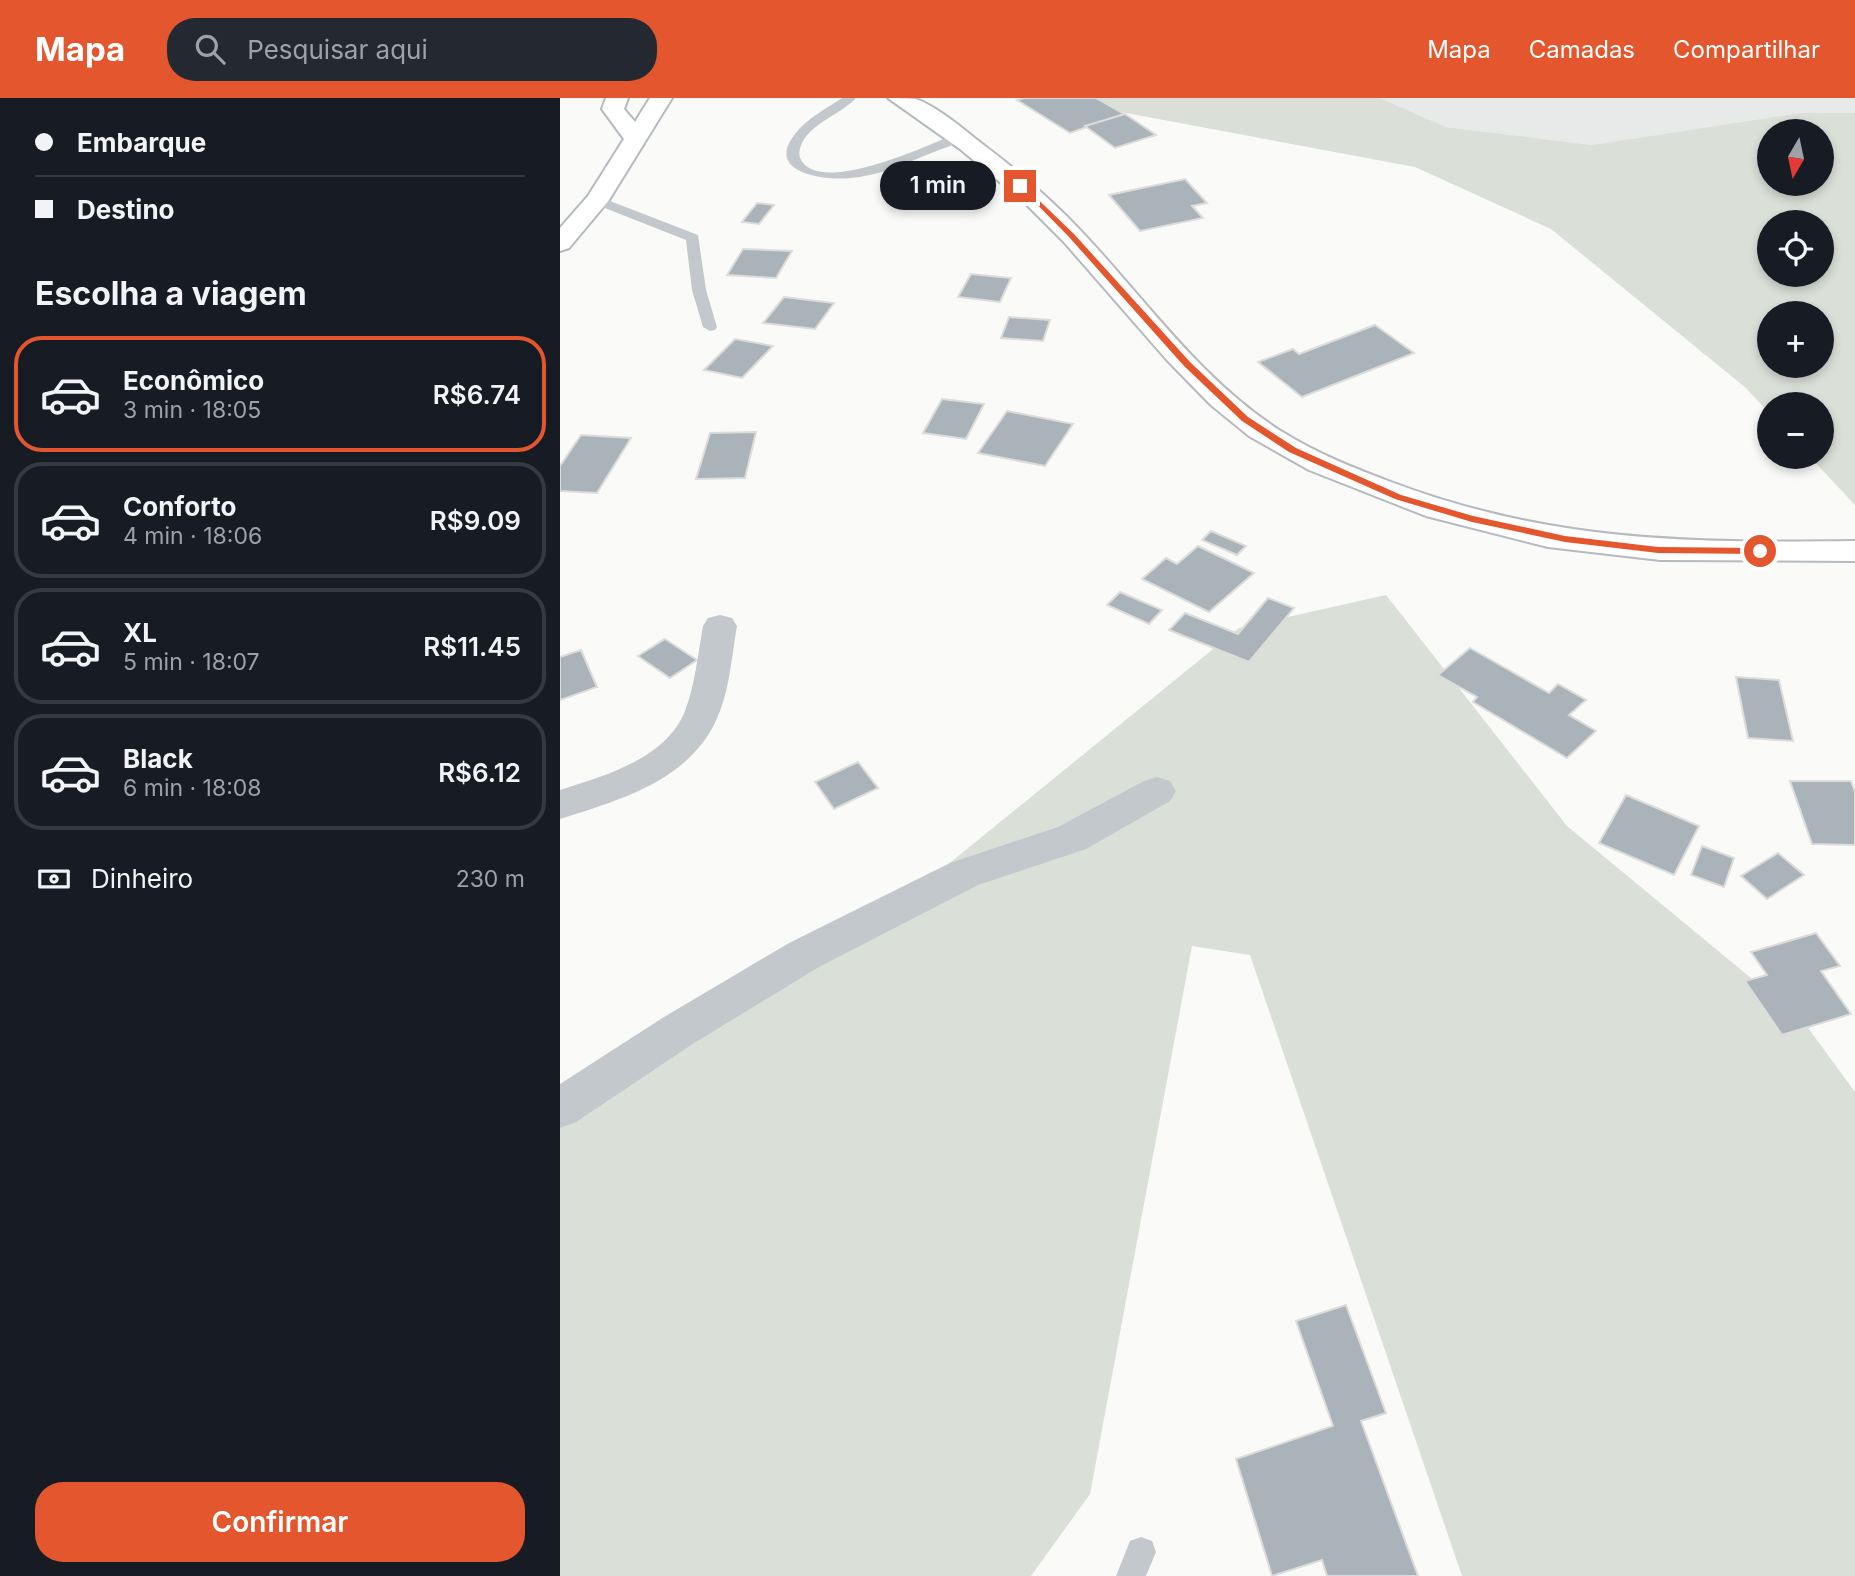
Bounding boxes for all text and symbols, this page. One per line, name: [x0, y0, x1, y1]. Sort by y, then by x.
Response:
search box: [167, 18, 657, 81]
text: Mapa: [35, 29, 125, 69]
icon: search: [191, 30, 229, 68]
text: Pesquisar aqui: [247, 34, 428, 65]
text: Mapa: [1427, 35, 1491, 64]
text: Camadas: [1529, 35, 1635, 64]
text: Compartilhar: [1673, 35, 1820, 64]
north arrow: [1757, 119, 1834, 196]
map controls: [1757, 119, 1834, 469]
text: Embarque: [77, 127, 206, 158]
callout: 1 min: [880, 162, 995, 210]
route end: [1004, 170, 1036, 202]
text: 1 min: [910, 171, 966, 199]
text: Destino: [77, 194, 175, 225]
button: locate: [1757, 210, 1834, 287]
text: Escolha a viagem: [35, 274, 307, 313]
button: +: [1757, 301, 1834, 378]
icon: car: [39, 363, 102, 426]
text: Econômico: [123, 365, 264, 396]
text: R$6.74: [433, 379, 521, 410]
button: −: [1757, 392, 1834, 469]
text: 3 min · 18:05: [123, 396, 261, 424]
icon: car: [39, 489, 102, 552]
text: Conforto: [123, 491, 236, 522]
text: R$9.09: [430, 505, 521, 536]
text: 4 min · 18:06: [123, 522, 262, 550]
route start: [1744, 535, 1776, 567]
icon: car: [39, 615, 102, 678]
text: XL: [123, 617, 157, 648]
text: R$11.45: [423, 631, 521, 662]
text: 5 min · 18:07: [123, 648, 260, 676]
icon: car: [39, 741, 102, 804]
text: Black: [123, 743, 193, 774]
text: R$6.12: [438, 757, 521, 788]
text: 6 min · 18:08: [123, 774, 262, 802]
icon: cash: [35, 860, 73, 898]
text: Dinheiro: [91, 863, 193, 894]
text: 230 m: [456, 865, 525, 893]
button: Confirmar: [35, 1482, 525, 1562]

